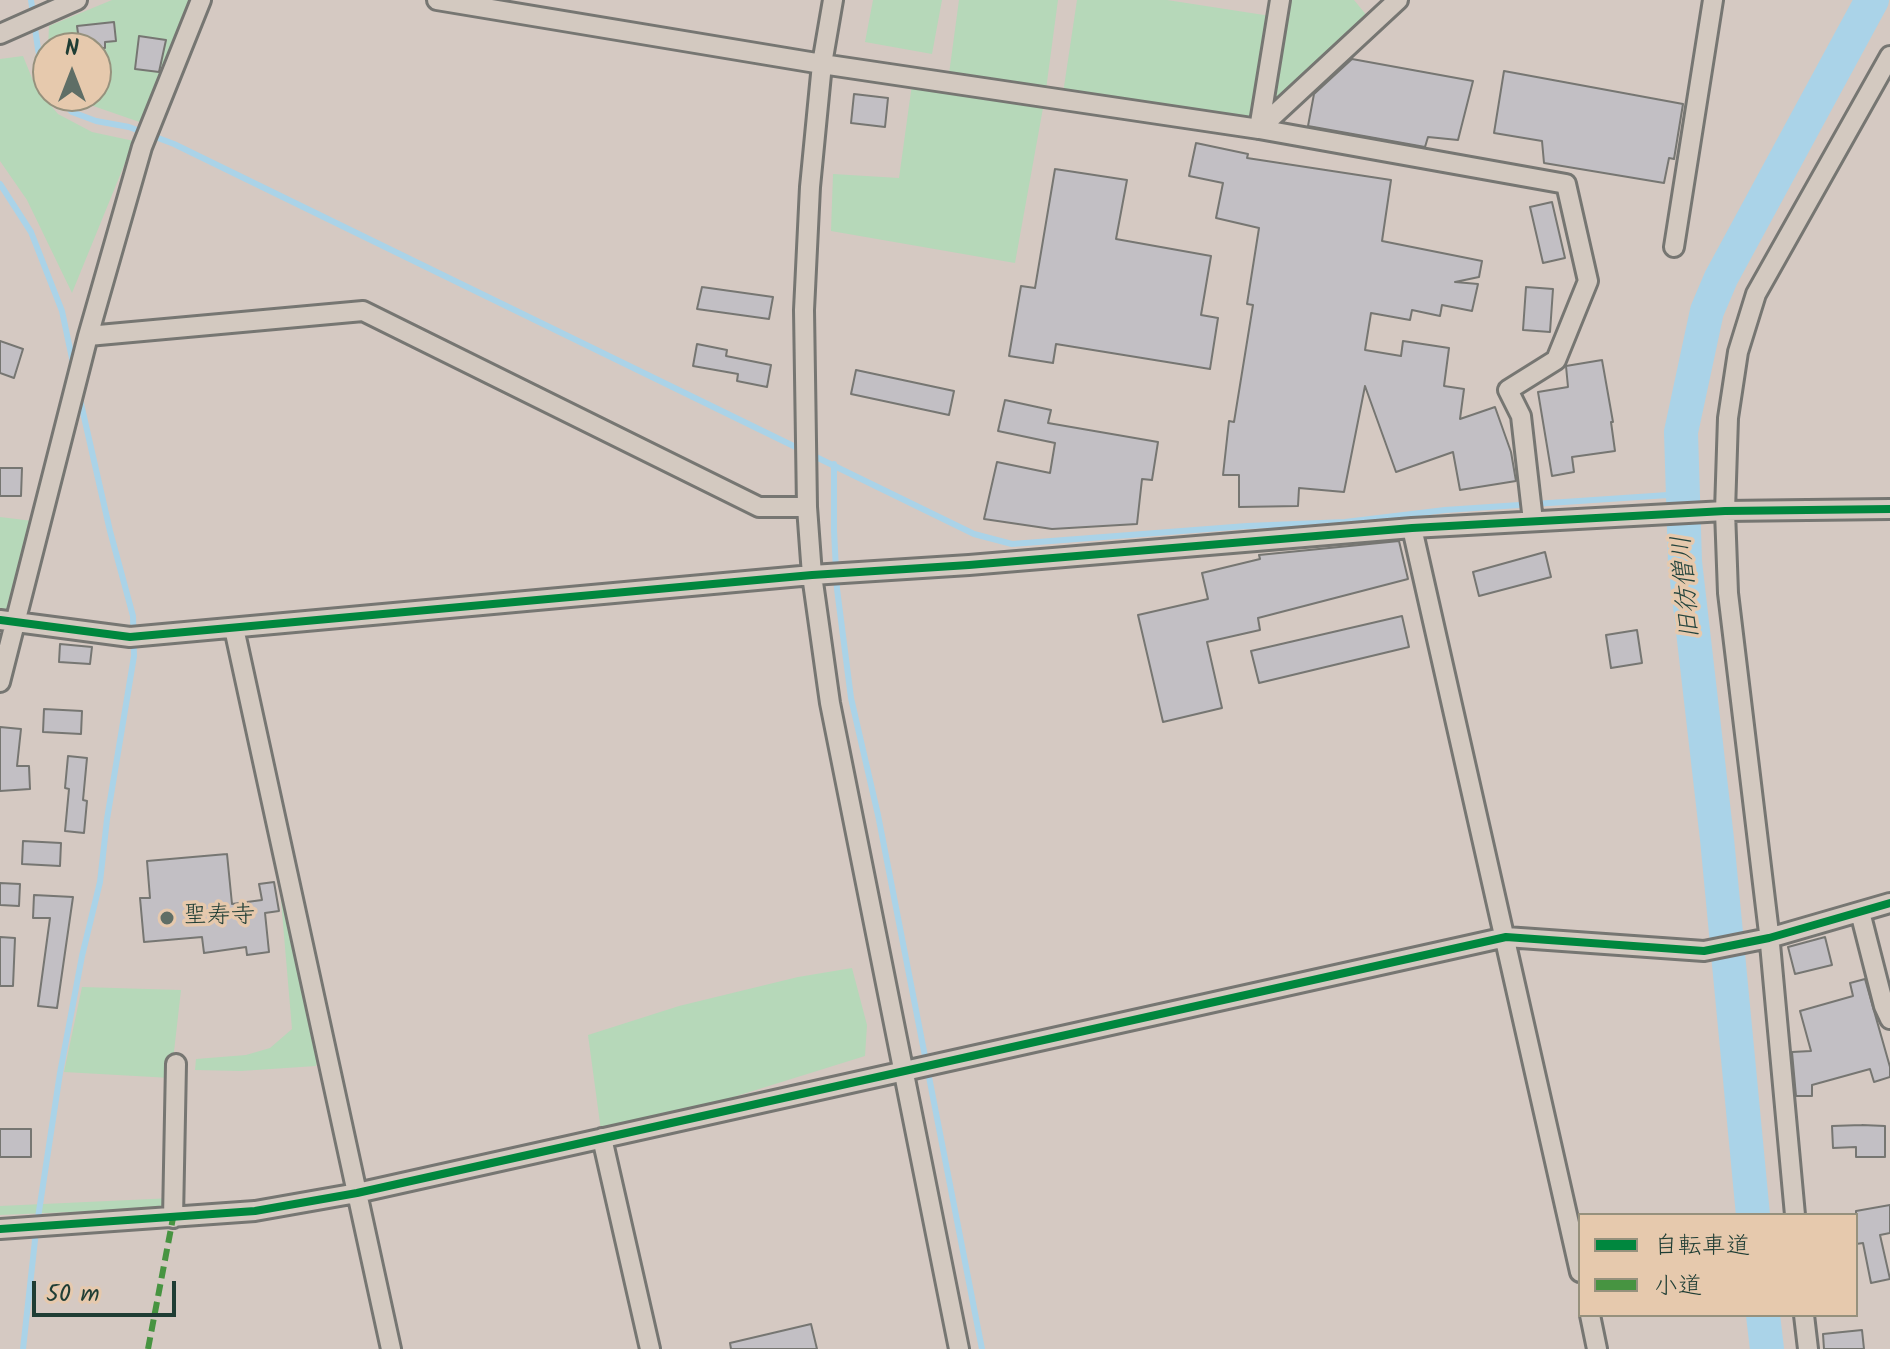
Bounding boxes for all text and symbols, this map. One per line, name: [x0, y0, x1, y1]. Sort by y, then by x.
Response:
north arrow: [32, 32, 112, 112]
text: N: [65, 32, 79, 67]
water label: 旧彷僧川: [1669, 534, 1709, 640]
place label: 聖寿寺: [183, 904, 255, 932]
marker: 聖寿寺: [158, 909, 176, 927]
legend: [1578, 1213, 1858, 1317]
text: 自転車道: [1654, 1227, 1750, 1266]
scale bar: [36, 1265, 180, 1315]
text: 小道: [1654, 1267, 1702, 1306]
text: 50 m: [46, 1275, 100, 1314]

